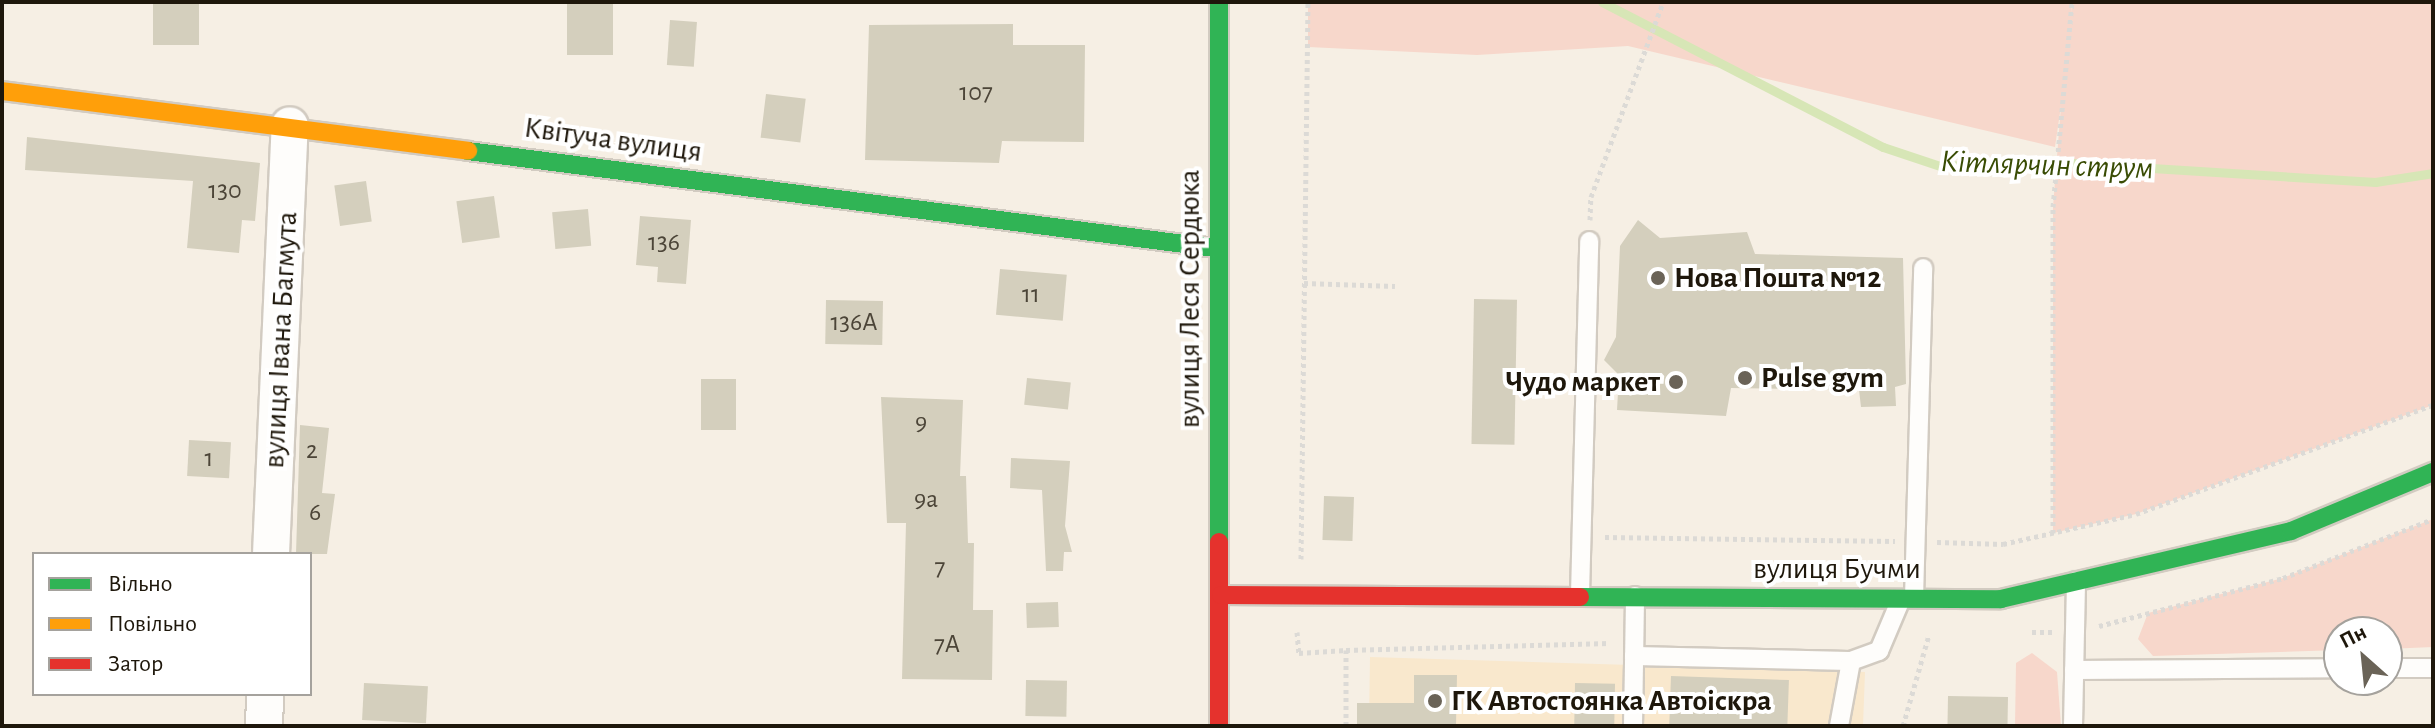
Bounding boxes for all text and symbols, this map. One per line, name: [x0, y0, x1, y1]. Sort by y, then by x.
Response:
house number: 107: [959, 77, 993, 109]
street label: Квітуча вулиця: [522, 110, 704, 170]
water label: Кітлярчин струм: [1940, 142, 2154, 188]
street label: вулиця Леся Сердюка: [1172, 170, 1208, 428]
house number: 130: [208, 175, 242, 207]
street label: вулиця Івана Багмута: [256, 211, 306, 469]
house number: 136: [648, 227, 680, 259]
place label: Нова Пошта №12: [1674, 260, 1881, 296]
marker: Нова Пошта №12: [1649, 269, 1667, 287]
house number: 11: [1022, 279, 1040, 311]
house number: 136А: [830, 307, 878, 339]
place label: Pulse gym: [1761, 360, 1884, 396]
place label: Чудо маркет: [1505, 364, 1660, 400]
marker: Pulse gym: [1736, 369, 1754, 387]
marker: Чудо маркет: [1667, 373, 1685, 391]
house number: 9: [915, 407, 927, 439]
house number: 2: [306, 435, 318, 467]
house number: 1: [205, 443, 213, 475]
house number: 9а: [914, 484, 938, 516]
house number: 6: [309, 497, 321, 529]
street label: вулиця Бучми: [1753, 551, 1921, 587]
legend: [32, 552, 312, 696]
house number: 7: [935, 552, 945, 584]
text: Вільно: [108, 572, 173, 596]
text: Повільно: [108, 612, 197, 636]
north arrow: [2323, 616, 2403, 696]
text: Пн: [2336, 621, 2370, 652]
house number: 7А: [934, 629, 960, 661]
text: Затор: [108, 652, 163, 676]
place label: ГК Автостоянка Автоіскра: [1451, 683, 1771, 719]
marker: ГК Автостоянка Автоіскра: [1426, 692, 1444, 710]

